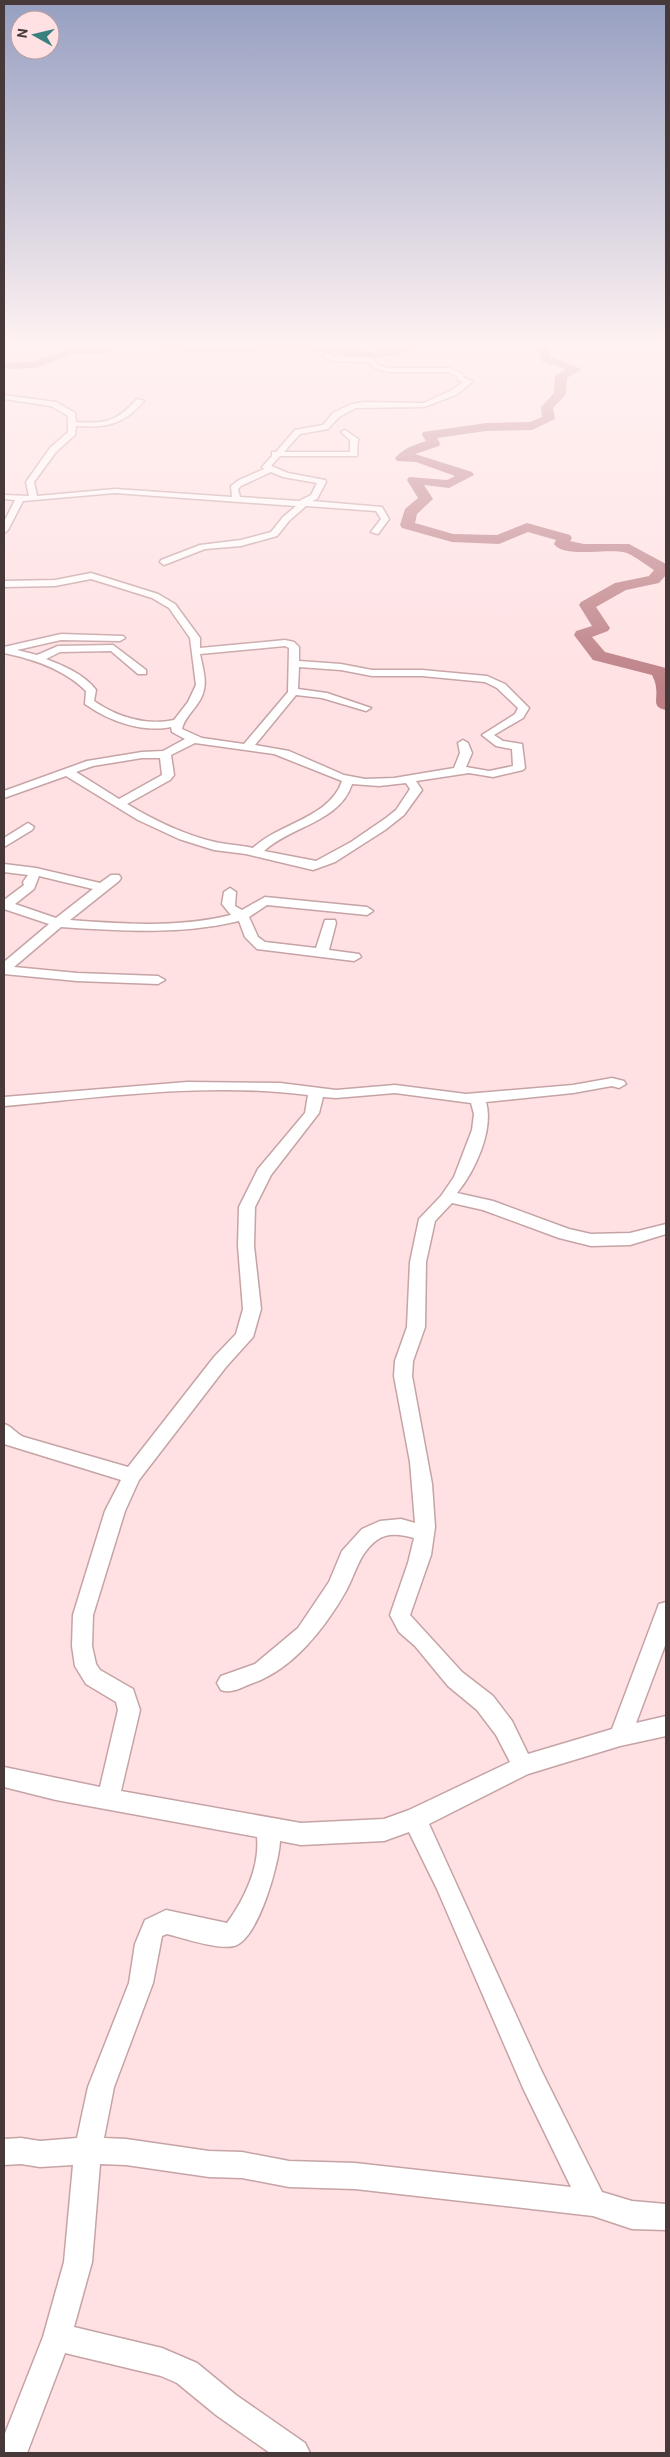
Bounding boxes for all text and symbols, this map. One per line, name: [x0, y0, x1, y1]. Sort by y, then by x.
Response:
north arrow: [10, 10, 60, 60]
text: N: [13, 27, 31, 39]

